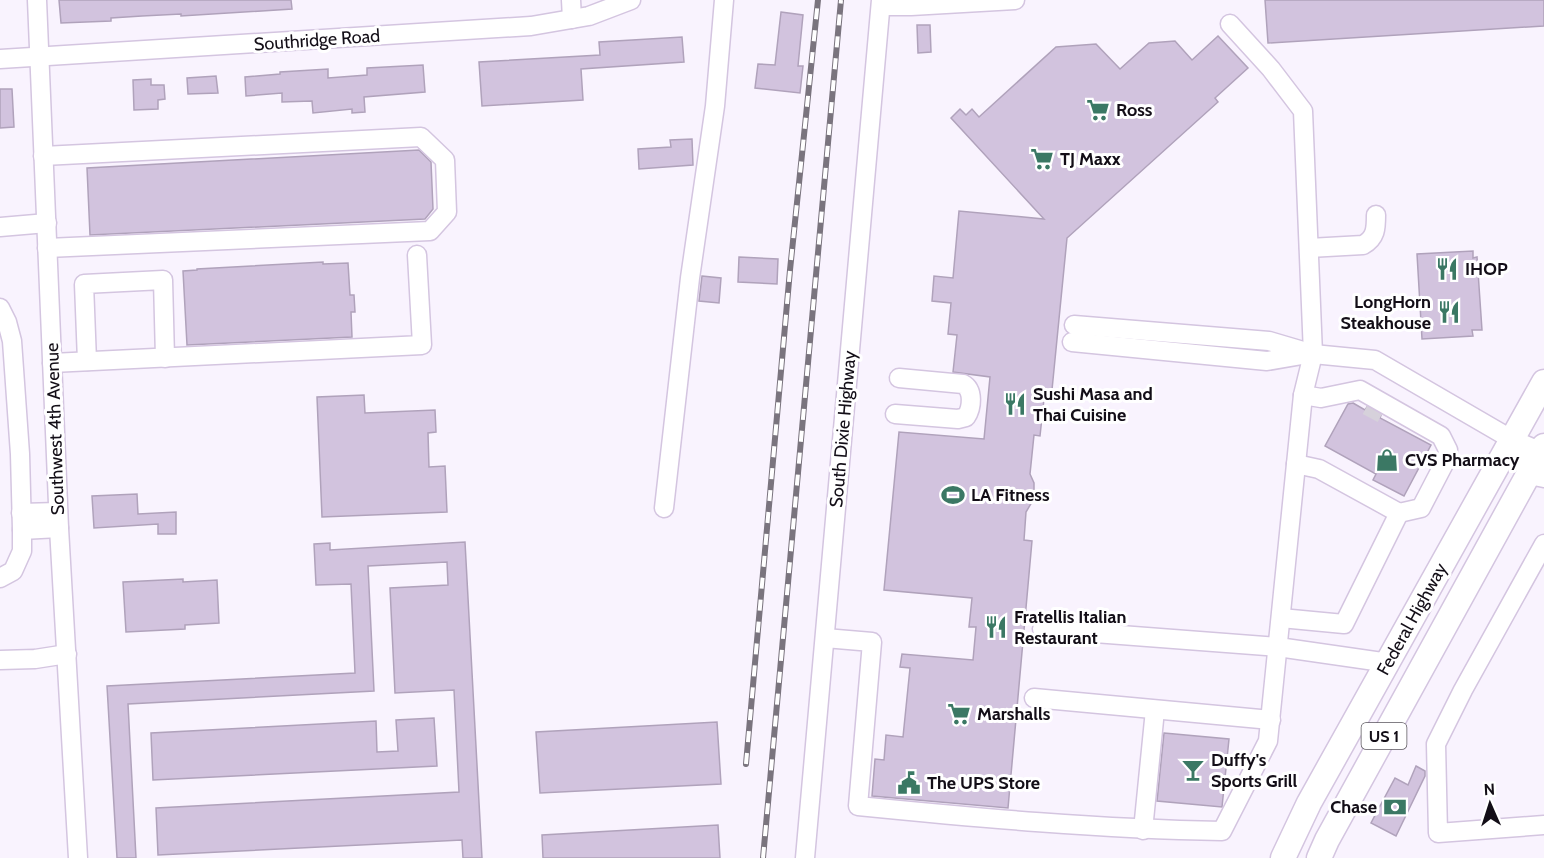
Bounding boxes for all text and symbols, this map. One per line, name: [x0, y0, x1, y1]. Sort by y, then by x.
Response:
street label: Southridge Road: [253, 25, 381, 55]
supermarket icon: Ross: [1085, 97, 1111, 123]
place label: Ross: [1116, 99, 1153, 121]
supermarket icon: TJ Maxx: [1029, 146, 1055, 172]
place label: TJ Maxx: [1060, 148, 1121, 170]
restaurant icon: IHOP: [1434, 256, 1460, 282]
place label: IHOP: [1465, 258, 1508, 280]
place label: LongHorn Steakhouse: [1341, 291, 1431, 334]
restaurant icon: LongHorn Steakhouse: [1436, 299, 1462, 325]
street label: Southwest 4th Avenue: [41, 342, 69, 516]
street label: South Dixie Highway: [825, 350, 861, 508]
place label: Sushi Masa and Thai Cuisine: [1033, 383, 1153, 426]
restaurant icon: Sushi Masa and Thai Cuisine: [1002, 391, 1028, 417]
shop icon: CVS Pharmacy: [1374, 447, 1400, 473]
place label: CVS Pharmacy: [1405, 449, 1520, 471]
sports icon: LA Fitness: [940, 482, 966, 508]
place label: LA Fitness: [971, 484, 1050, 506]
street label: Federal Highway: [1372, 559, 1452, 679]
place label: Fratellis Italian Restaurant: [1014, 606, 1126, 649]
restaurant icon: Fratellis Italian Restaurant: [983, 614, 1009, 640]
supermarket icon: Marshalls: [946, 701, 972, 727]
place label: Marshalls: [977, 703, 1051, 725]
road number: US 1: [1362, 723, 1406, 749]
place label: Duffy's Sports Grill: [1211, 749, 1298, 792]
bar icon: Duffy's Sports Grill: [1180, 757, 1206, 783]
public building icon: The UPS Store: [896, 770, 922, 796]
place label: The UPS Store: [927, 772, 1040, 794]
north arrow: [1460, 774, 1520, 834]
text: N: [1483, 780, 1495, 799]
bank icon: Chase: [1382, 794, 1408, 820]
place label: Chase: [1330, 796, 1377, 818]

